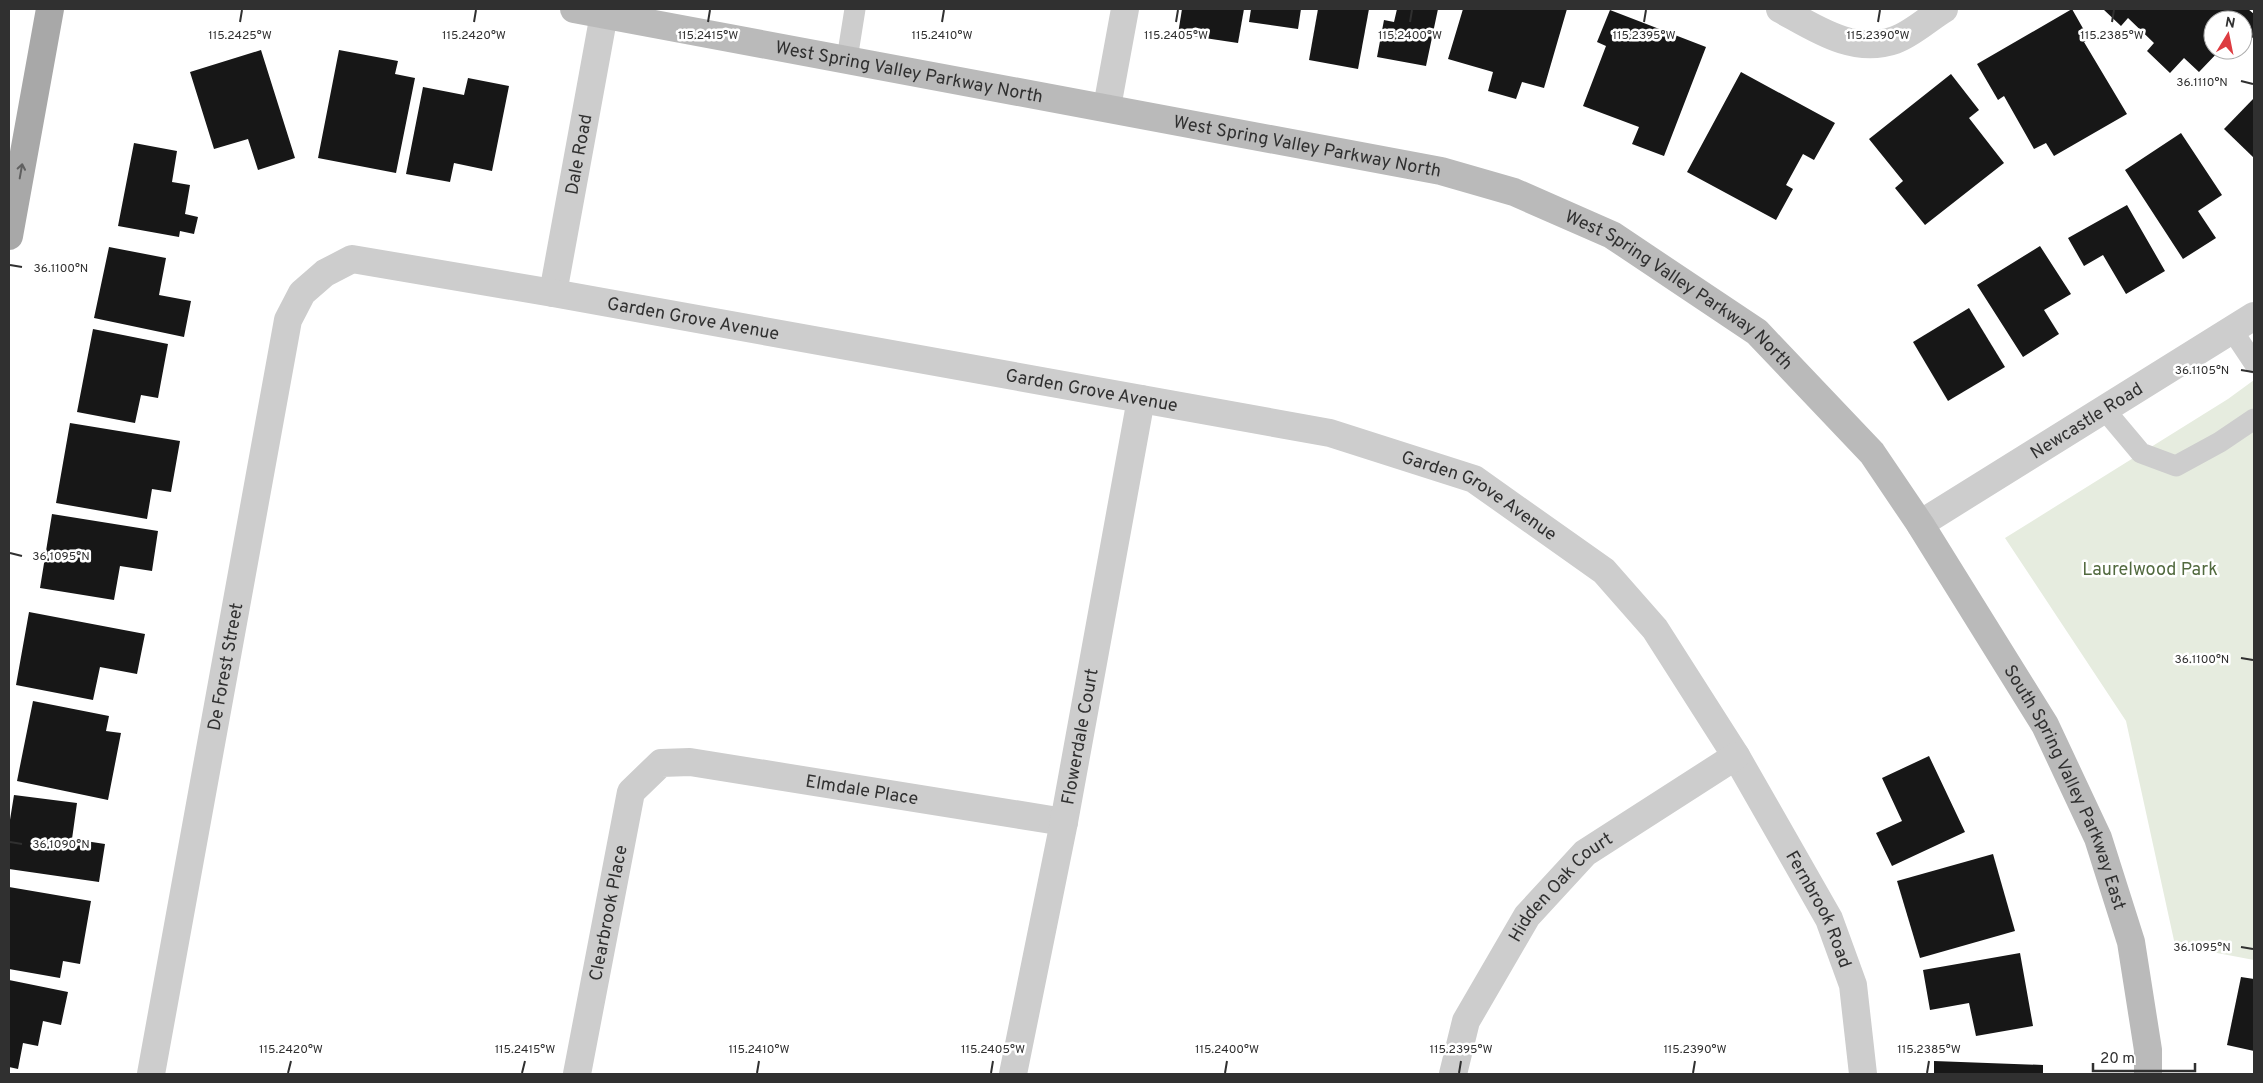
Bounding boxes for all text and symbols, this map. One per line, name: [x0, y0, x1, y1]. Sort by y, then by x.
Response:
north arrow: [2203, 10, 2253, 60]
text: N: [2224, 14, 2236, 33]
text: 115.2425°W: [208, 28, 272, 44]
text: 115.2420°W: [442, 28, 506, 44]
text: 115.2415°W: [678, 28, 738, 44]
text: 115.2410°W: [912, 28, 972, 44]
text: 115.2405°W: [1144, 28, 1208, 44]
text: 115.2400°W: [1378, 28, 1442, 44]
text: 115.2395°W: [1612, 28, 1676, 44]
text: 115.2390°W: [1846, 28, 1910, 44]
text: 115.2385°W: [2080, 28, 2144, 44]
street label: West Spring Valley Parkway North: [773, 37, 1045, 109]
text: 36.1110°N: [2176, 75, 2228, 91]
street label: West Spring Valley Parkway North: [1171, 111, 1443, 184]
street label: Dale Road: [561, 112, 598, 197]
one-way arrow: [16, 163, 26, 179]
street label: West Spring Valley Parkway North: [1561, 206, 1797, 375]
text: 36.1100°N: [34, 261, 88, 277]
street label: Garden Grove Avenue: [605, 293, 781, 347]
text: 36.1105°N: [2175, 363, 2229, 379]
street label: Garden Grove Avenue: [1004, 365, 1179, 418]
street label: Newcastle Road: [2027, 378, 2148, 465]
street label: Garden Grove Avenue: [1398, 447, 1561, 547]
text: 36.1095°N: [32, 549, 90, 565]
park label: Laurelwood Park: [2082, 559, 2218, 582]
street label: De Forest Street: [204, 601, 249, 733]
text: 36.1100°N: [2175, 652, 2229, 668]
street label: South Spring Valley Parkway East: [1998, 661, 2130, 913]
street label: Flowerdale Court: [1057, 667, 1105, 807]
street label: Elmdale Place: [804, 771, 920, 811]
street label: Hidden Oak Court: [1504, 828, 1618, 947]
text: 36.1090°N: [32, 837, 90, 853]
street label: Clearbrook Place: [585, 843, 634, 983]
street label: Fernbrook Road: [1780, 847, 1856, 971]
text: 36.1095°N: [2173, 940, 2231, 956]
scale bar: [2093, 1040, 2196, 1072]
text: 115.2420°W: [259, 1042, 323, 1058]
text: 115.2415°W: [495, 1042, 555, 1058]
text: 115.2410°W: [729, 1042, 789, 1058]
text: 115.2405°W: [961, 1042, 1025, 1058]
text: 115.2400°W: [1195, 1042, 1259, 1058]
text: 115.2395°W: [1429, 1042, 1493, 1058]
text: 115.2390°W: [1663, 1042, 1727, 1058]
text: 115.2385°W: [1897, 1042, 1961, 1058]
text: 20 m: [2100, 1050, 2135, 1069]

